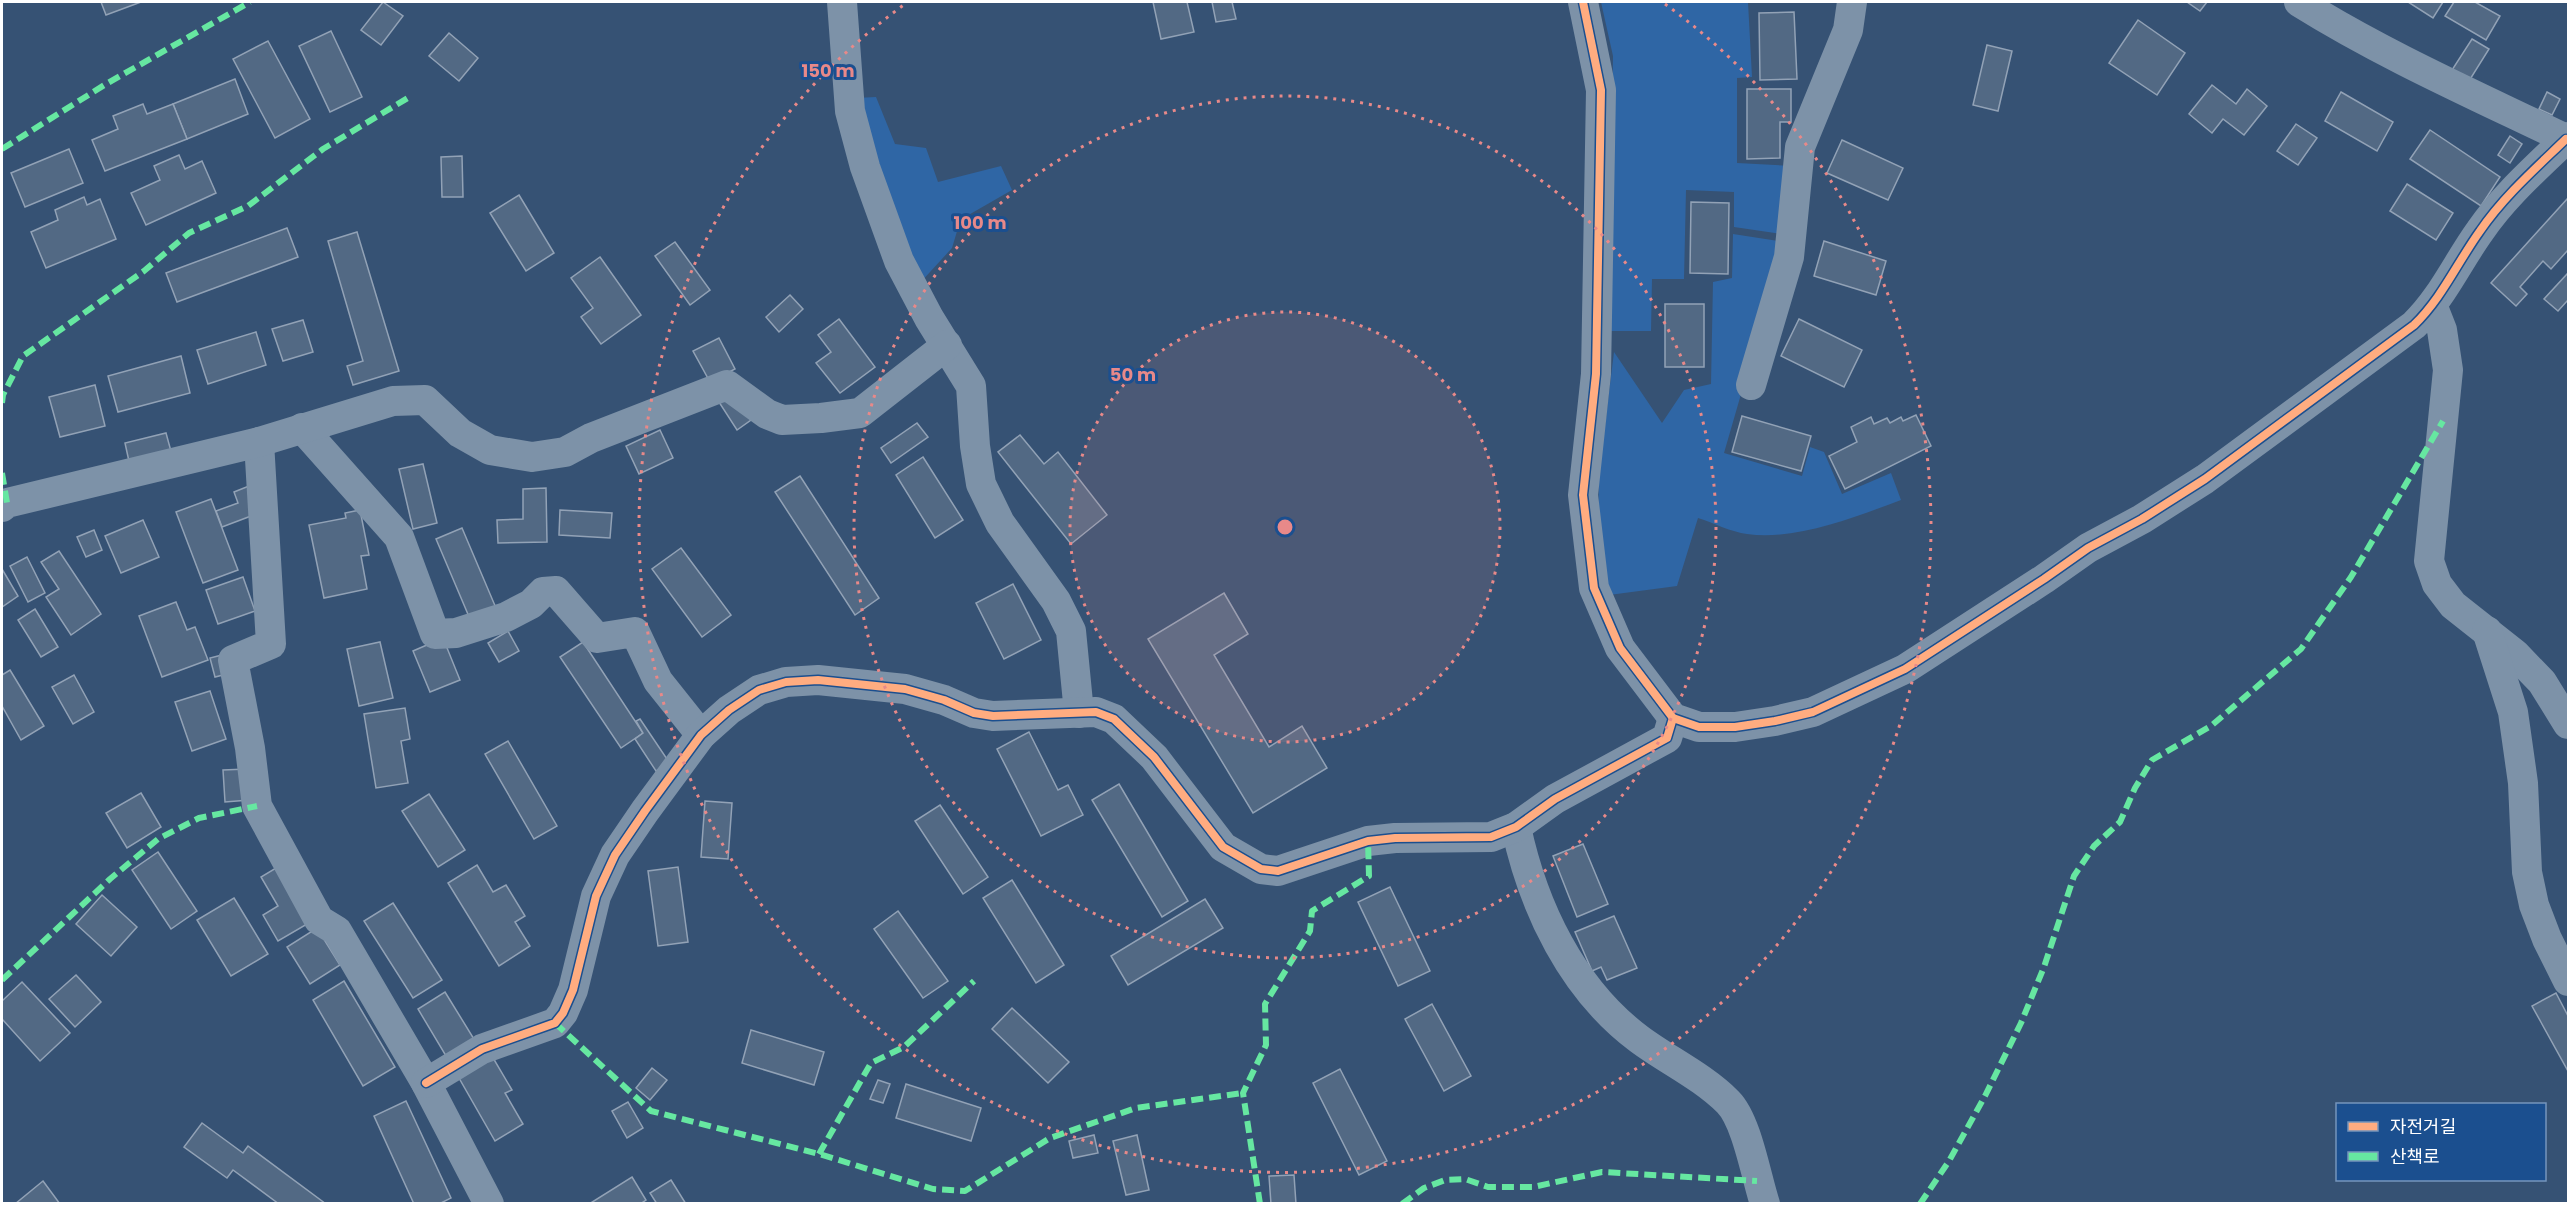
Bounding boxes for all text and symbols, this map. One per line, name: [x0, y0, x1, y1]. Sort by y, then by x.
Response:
text: 150 m: [801, 58, 855, 83]
text: 100 m: [953, 210, 1007, 235]
text: 50 m: [1110, 362, 1156, 387]
centre of rings: [1275, 517, 1295, 537]
legend: [2336, 1103, 2546, 1181]
text: 자전거길: [2390, 1114, 2456, 1139]
text: 산책로: [2390, 1144, 2440, 1169]

